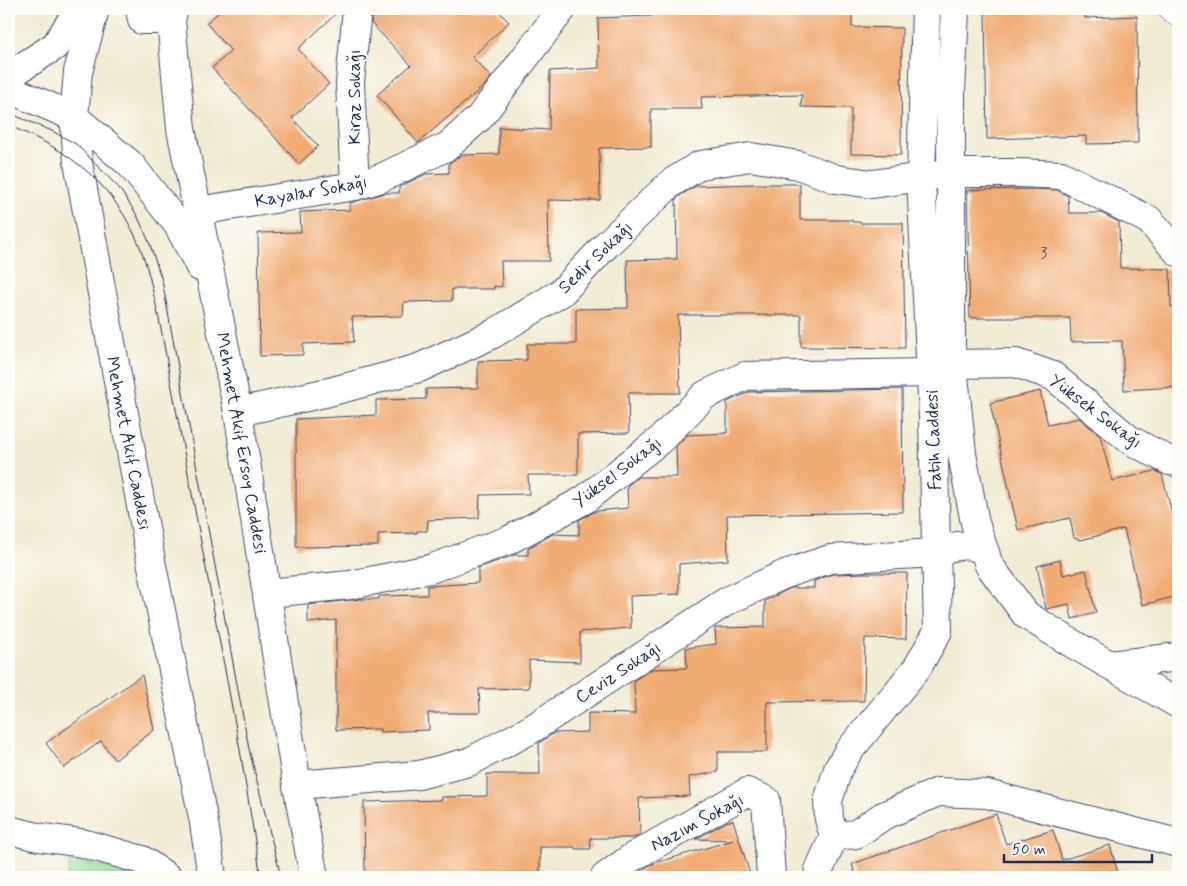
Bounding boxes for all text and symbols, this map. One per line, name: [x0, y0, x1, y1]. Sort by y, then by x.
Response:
street label: Kiraz Sokağı: [343, 49, 367, 145]
street label: Kayalar Sokağı: [253, 170, 369, 214]
street label: Sedir Sokağı: [553, 216, 638, 299]
house number: 3: [1041, 244, 1048, 264]
street label: Mehmet Akif Ersoy Caddesi: [210, 330, 272, 556]
street label: Mehmet Akif Caddesi: [99, 355, 157, 532]
street label: Yüksek Sokağı: [1044, 369, 1147, 455]
street label: Fatih Caddesi: [920, 389, 948, 491]
street label: Yüksel Sokağı: [568, 432, 667, 514]
street label: Ceviz Sokağı: [571, 636, 666, 710]
street label: Nazım Sokağı: [647, 788, 748, 858]
scale bar: [1004, 831, 1152, 863]
text: 50 m: [1012, 840, 1046, 860]

